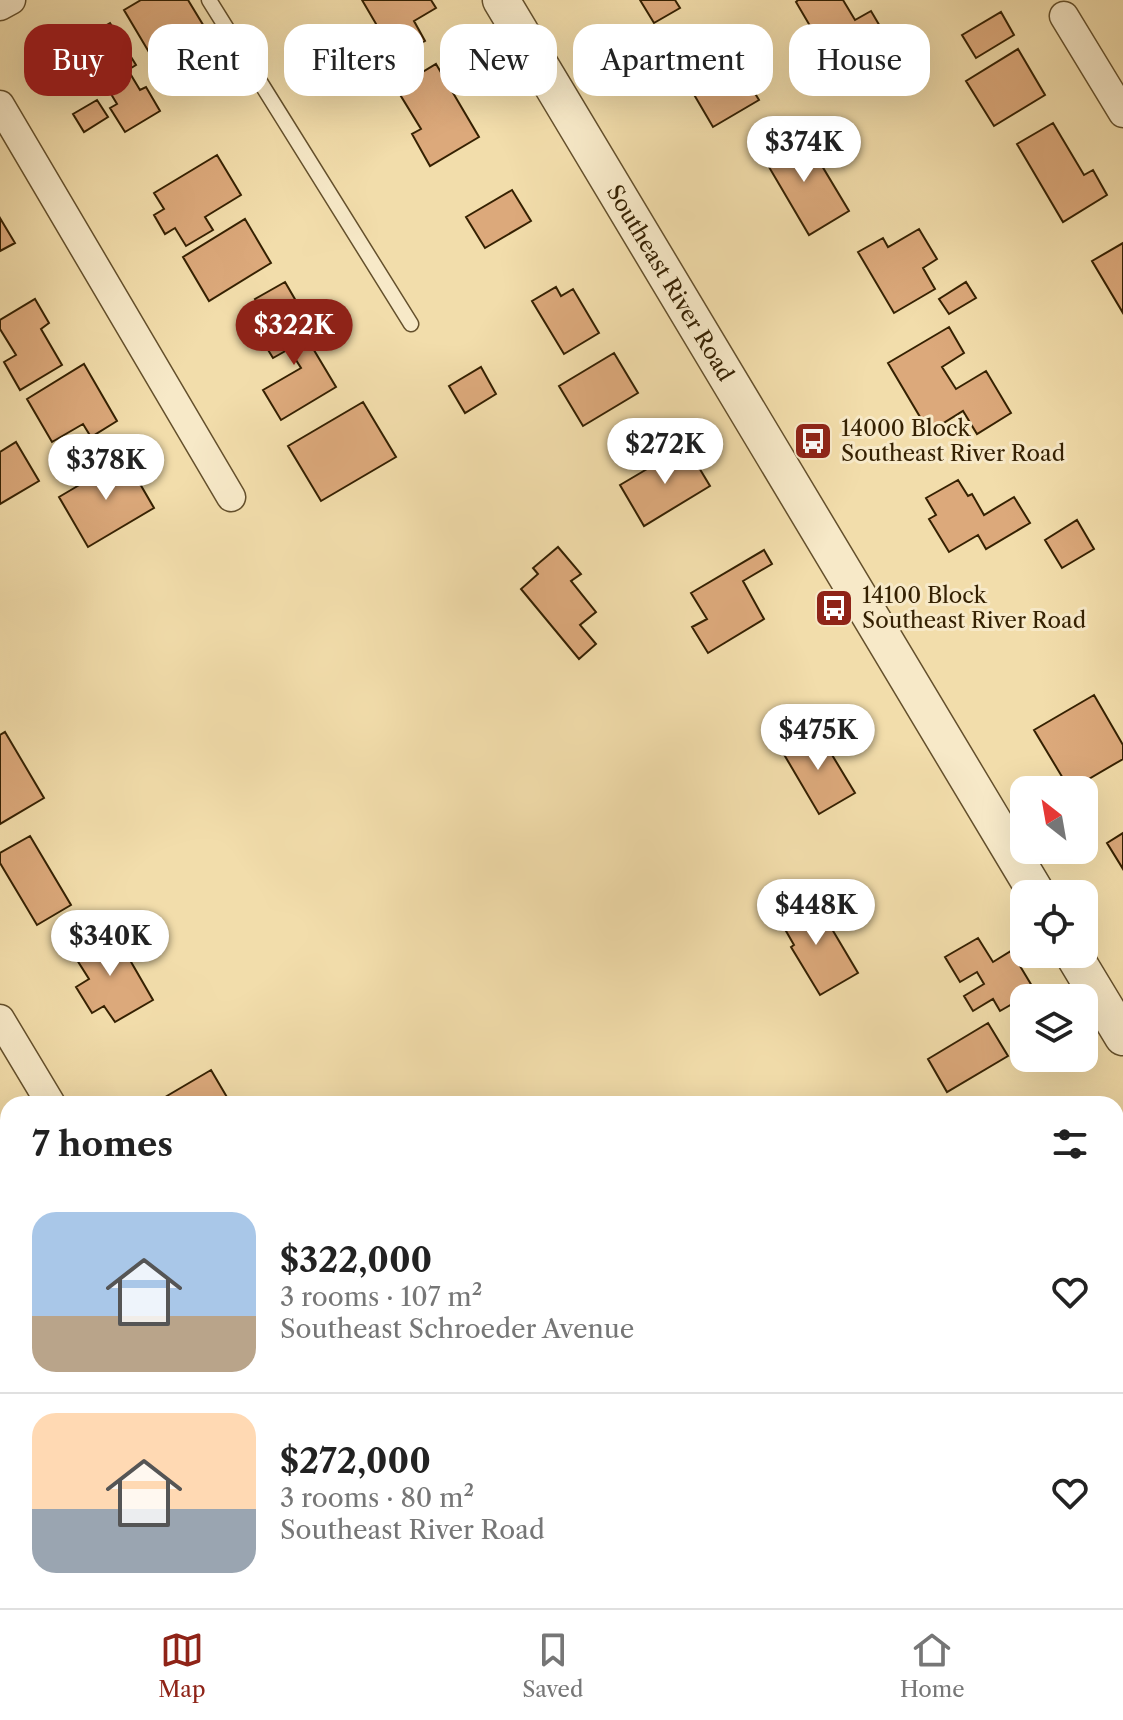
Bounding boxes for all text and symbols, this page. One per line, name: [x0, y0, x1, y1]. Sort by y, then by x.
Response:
chip: Buy: [24, 24, 132, 96]
chip: Rent: [148, 24, 268, 96]
chip: Filters: [284, 24, 424, 96]
chip: New: [440, 24, 557, 96]
chip: Apartment: [573, 24, 773, 96]
chip: House: [789, 24, 930, 96]
pin: $374K: [748, 116, 860, 184]
text: $374K: [765, 126, 843, 158]
street label: Southeast River Road: [601, 180, 739, 386]
pin: $322K: [238, 299, 350, 367]
text: $322K: [254, 309, 334, 341]
place label: 14000 Block Southeast River Road: [841, 415, 1065, 467]
pin: $272K: [609, 418, 721, 486]
bus stop icon: 14000 Block Southeast River Road: [792, 420, 834, 462]
text: $272K: [625, 428, 705, 460]
pin: $378K: [50, 434, 162, 502]
text: $378K: [66, 444, 146, 476]
place label: 14100 Block Southeast River Road: [862, 582, 1086, 634]
bus stop icon: 14100 Block Southeast River Road: [813, 587, 855, 629]
pin: $475K: [762, 704, 874, 772]
text: $475K: [779, 714, 857, 746]
north arrow: [1010, 776, 1098, 864]
map controls: [1010, 776, 1098, 1072]
pin: $448K: [760, 879, 872, 947]
button: locate: [1010, 880, 1098, 968]
text: $448K: [775, 889, 857, 921]
pin: $340K: [54, 910, 166, 978]
text: $340K: [69, 920, 151, 952]
button: layers: [1010, 984, 1098, 1072]
icon: filters: [1048, 1122, 1092, 1166]
text: 7 homes: [32, 1123, 173, 1165]
text: $322,000: [280, 1239, 432, 1281]
icon: home: [96, 1244, 192, 1340]
icon: heart: [1048, 1270, 1092, 1314]
text: 3 rooms · 107 m²: [280, 1281, 482, 1313]
text: Southeast Schroeder Avenue: [280, 1313, 634, 1345]
text: $272,000: [280, 1440, 431, 1482]
icon: home: [96, 1445, 192, 1541]
icon: heart: [1048, 1471, 1092, 1515]
text: 3 rooms · 80 m²: [280, 1482, 474, 1514]
text: Southeast River Road: [280, 1514, 545, 1546]
tab: Map: [158, 1628, 206, 1703]
tab: Saved: [522, 1628, 583, 1703]
tab: Home: [900, 1628, 965, 1703]

